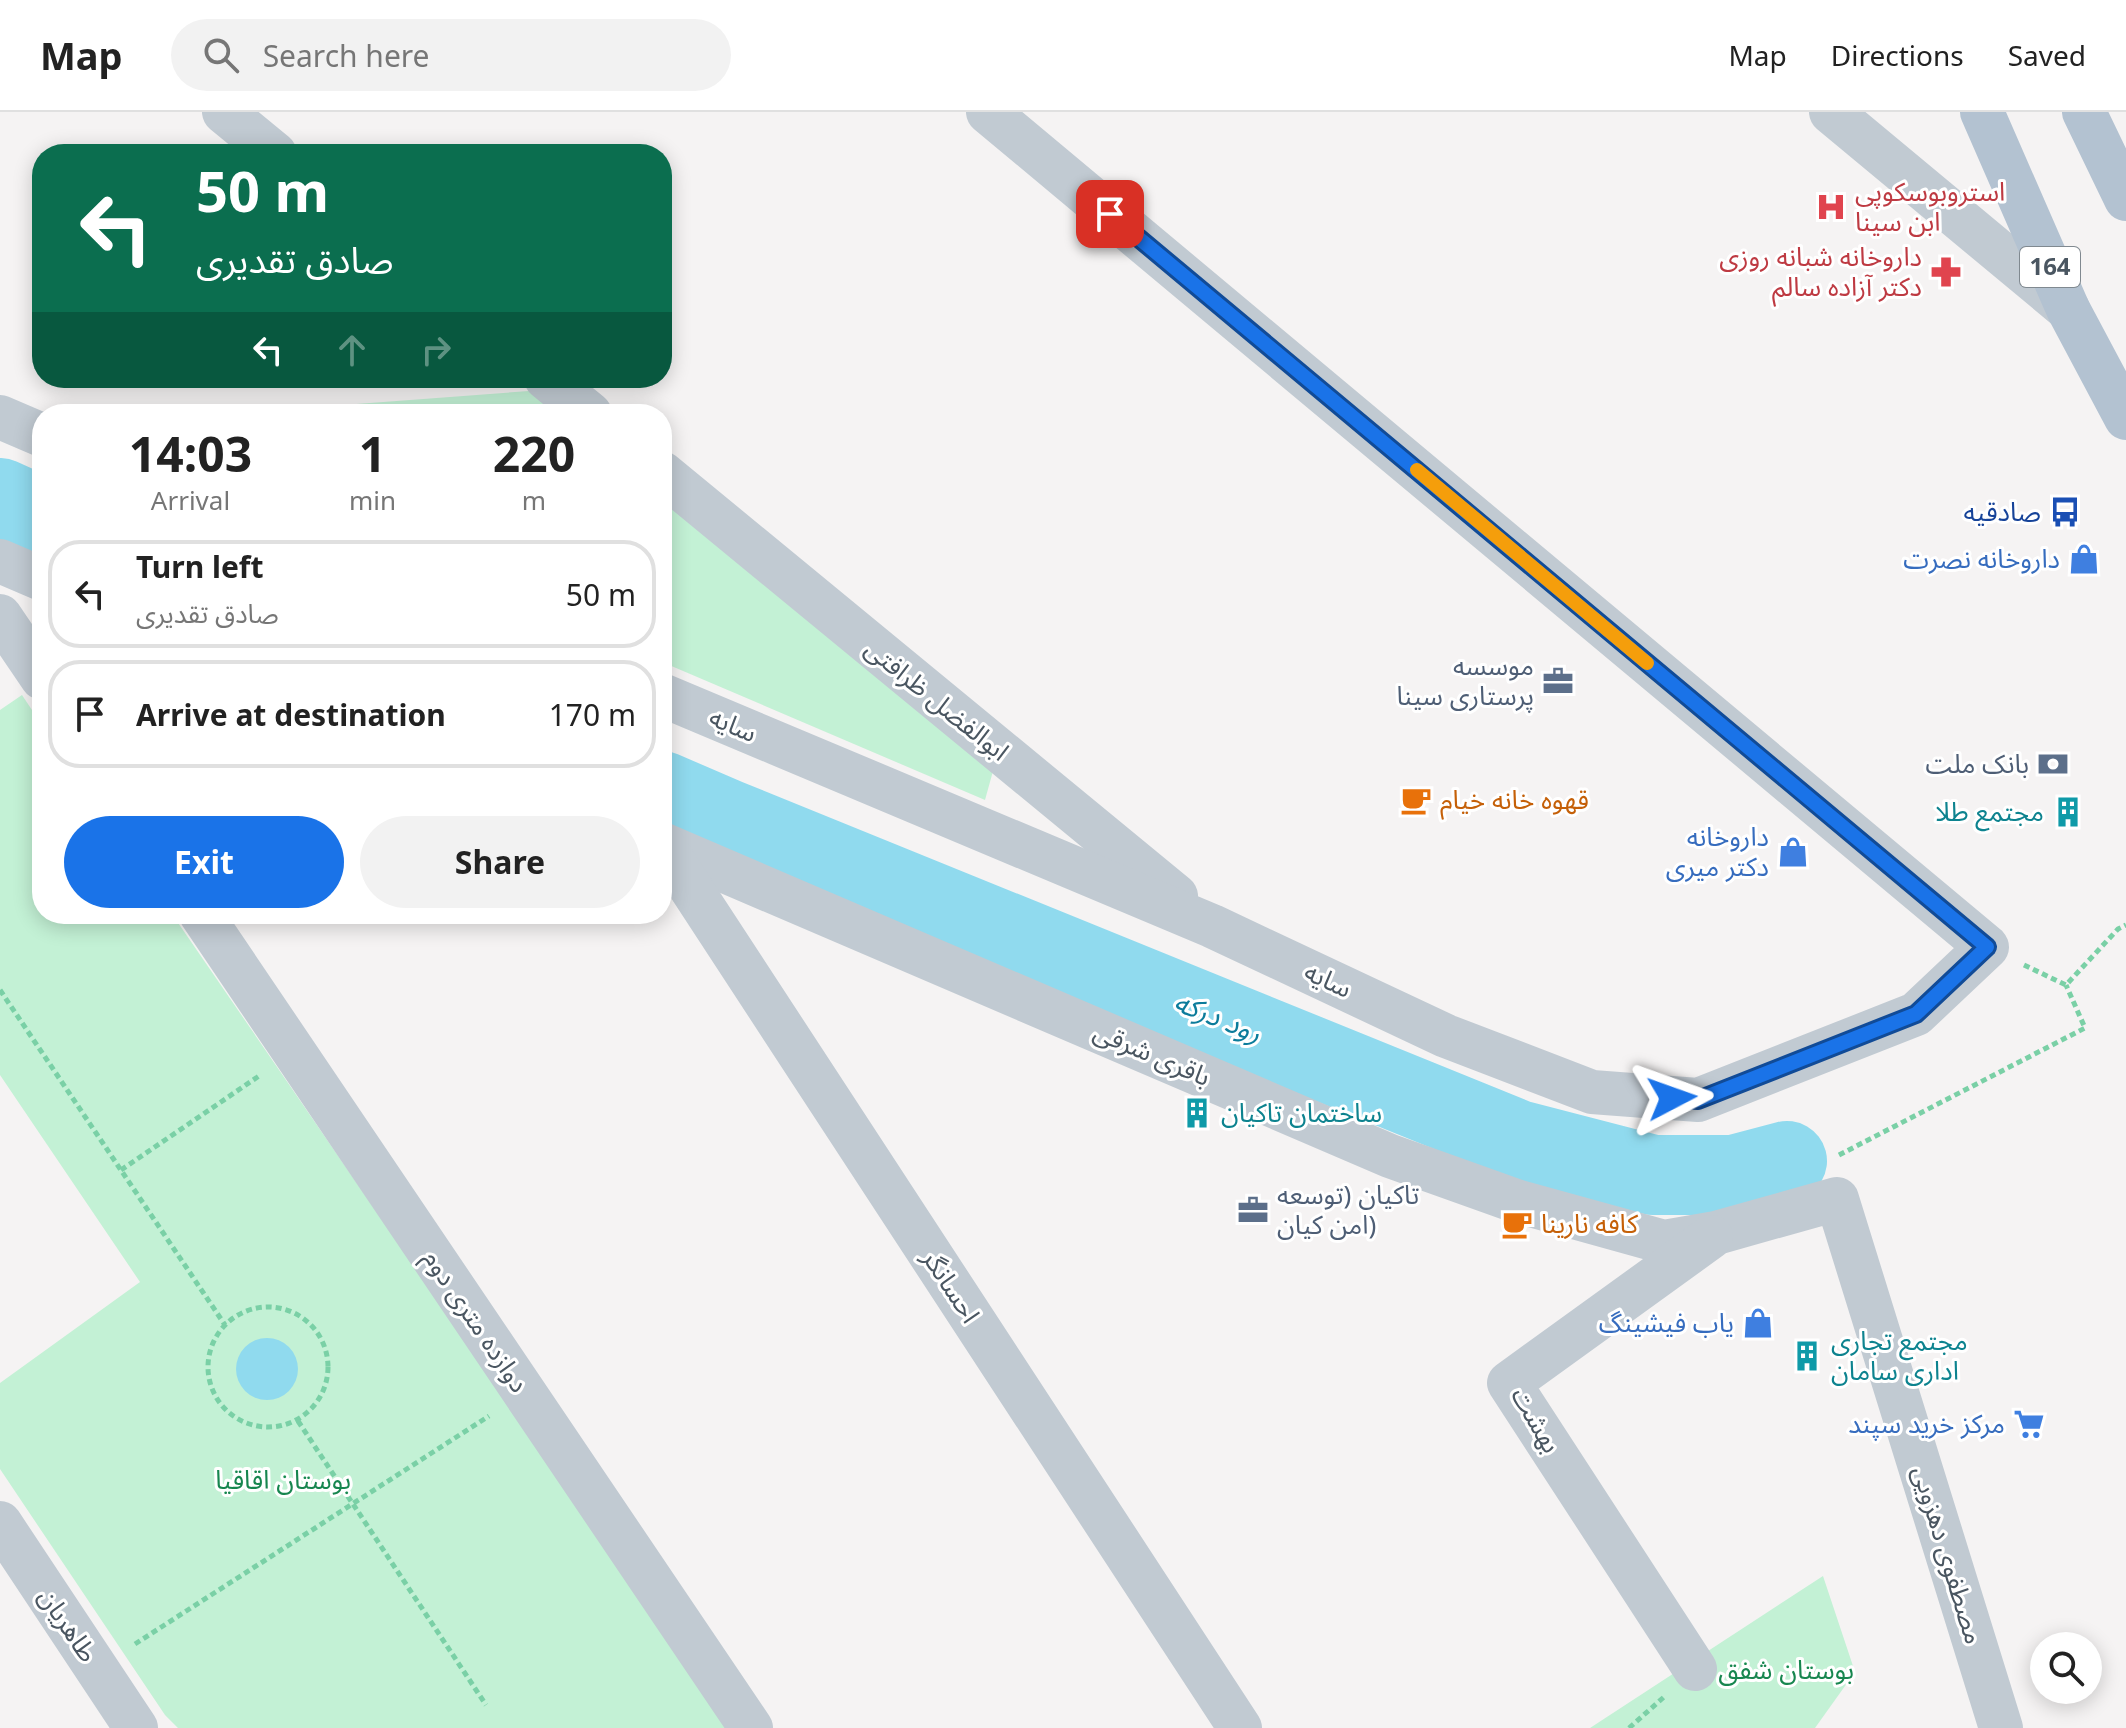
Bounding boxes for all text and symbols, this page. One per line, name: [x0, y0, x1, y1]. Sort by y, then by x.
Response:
search box: [171, 19, 731, 91]
text: Map: [40, 29, 123, 81]
icon: search: [199, 33, 243, 77]
text: Search here: [263, 35, 430, 76]
text: Map: [1728, 36, 1787, 74]
text: Directions: [1831, 36, 1964, 74]
text: Saved: [2008, 36, 2086, 74]
text: 50 m: [196, 152, 329, 228]
place label: استروبوسکوپی ابن سینا: [1855, 173, 2005, 239]
icon: left: [64, 176, 168, 280]
pin: [1076, 180, 1144, 248]
hospital icon: استروبوسکوپی ابن سینا: [1814, 190, 1848, 224]
icon: arrive: [1088, 192, 1132, 236]
text: صادق تقدیری: [196, 235, 394, 284]
place label: داروخانه شبانه روزی دکتر آزاده سالم: [1719, 238, 1922, 307]
road number: 164: [2020, 247, 2080, 287]
pharmacy icon: داروخانه شبانه روزی دکتر آزاده سالم: [1929, 255, 1963, 289]
icon: left: [246, 328, 290, 372]
icon: ahead: [330, 328, 374, 372]
icon: right: [414, 328, 458, 372]
text: 14:03: [129, 421, 252, 486]
text: 1: [359, 421, 386, 486]
text: 220: [493, 421, 575, 486]
text: Arrival: [151, 482, 230, 518]
text: min: [349, 482, 396, 518]
text: m: [522, 482, 546, 518]
place label: صادقیه: [1964, 493, 2041, 529]
bus stop icon: صادقیه: [2048, 495, 2082, 529]
place label: داروخانه نصرت: [1903, 540, 2060, 576]
shop icon: داروخانه نصرت: [2067, 542, 2101, 576]
text: Turn left: [136, 546, 264, 587]
icon: left: [68, 572, 112, 616]
text: 50 m: [566, 574, 636, 615]
text: صادق تقدیری: [136, 595, 279, 631]
street label: ابوالفضل ظرافتی: [858, 630, 1017, 768]
place label: موسسه پرستاری سینا: [1396, 647, 1534, 713]
office icon: موسسه پرستاری سینا: [1541, 664, 1575, 698]
icon: arrive: [68, 692, 112, 736]
text: Arrive at destination: [136, 694, 446, 735]
text: 170 m: [549, 694, 636, 735]
street label: سایه: [704, 698, 763, 750]
place label: بانک ملت: [1925, 745, 2029, 781]
bank icon: بانک ملت: [2036, 747, 2070, 781]
place label: قهوه خانه خیام: [1440, 781, 1589, 820]
cafe icon: قهوه خانه خیام: [1399, 783, 1433, 817]
place label: مجتمع طلا: [1935, 793, 2044, 832]
building icon: مجتمع طلا: [2051, 795, 2085, 829]
button: Exit: [64, 816, 344, 908]
button: Share: [360, 816, 640, 908]
place label: داروخانه دکتر میری: [1666, 818, 1769, 884]
shop icon: داروخانه دکتر میری: [1776, 835, 1810, 869]
street label: سایه: [1299, 953, 1358, 1006]
water label: رود درکه: [1169, 981, 1268, 1051]
street label: باقری شرقی: [1088, 1012, 1216, 1094]
position arrow: [1630, 1056, 1714, 1140]
place label: ساختمان تاکیان: [1221, 1094, 1382, 1130]
building icon: ساختمان تاکیان: [1180, 1096, 1214, 1130]
place label: تاکیان (توسعه امن کیان): [1277, 1176, 1419, 1242]
office icon: تاکیان (توسعه امن کیان): [1236, 1193, 1270, 1227]
place label: کافه نارینا: [1541, 1205, 1638, 1241]
cafe icon: کافه نارینا: [1500, 1207, 1534, 1241]
street label: احسانگر: [914, 1241, 989, 1330]
street label: دوازده متری دوم: [413, 1242, 538, 1401]
place label: یاب فیشینگ: [1599, 1304, 1734, 1340]
shop icon: یاب فیشینگ: [1741, 1306, 1775, 1340]
place label: مجتمع تجاری اداری سامان: [1831, 1322, 1968, 1388]
building icon: مجتمع تجاری اداری سامان: [1790, 1339, 1824, 1373]
street label: بهشت: [1504, 1380, 1570, 1459]
place label: مرکز خرید سپند: [1848, 1405, 2005, 1441]
supermarket icon: مرکز خرید سپند: [2012, 1407, 2046, 1441]
park label: بوستان اقاقیا: [215, 1461, 351, 1497]
street label: مصطفوی دهزویی: [1905, 1461, 1993, 1648]
street label: طاهریان: [31, 1580, 107, 1669]
map controls: [2030, 1632, 2102, 1704]
button: search: [2030, 1632, 2102, 1704]
park label: بوستان شفق: [1718, 1651, 1854, 1687]

